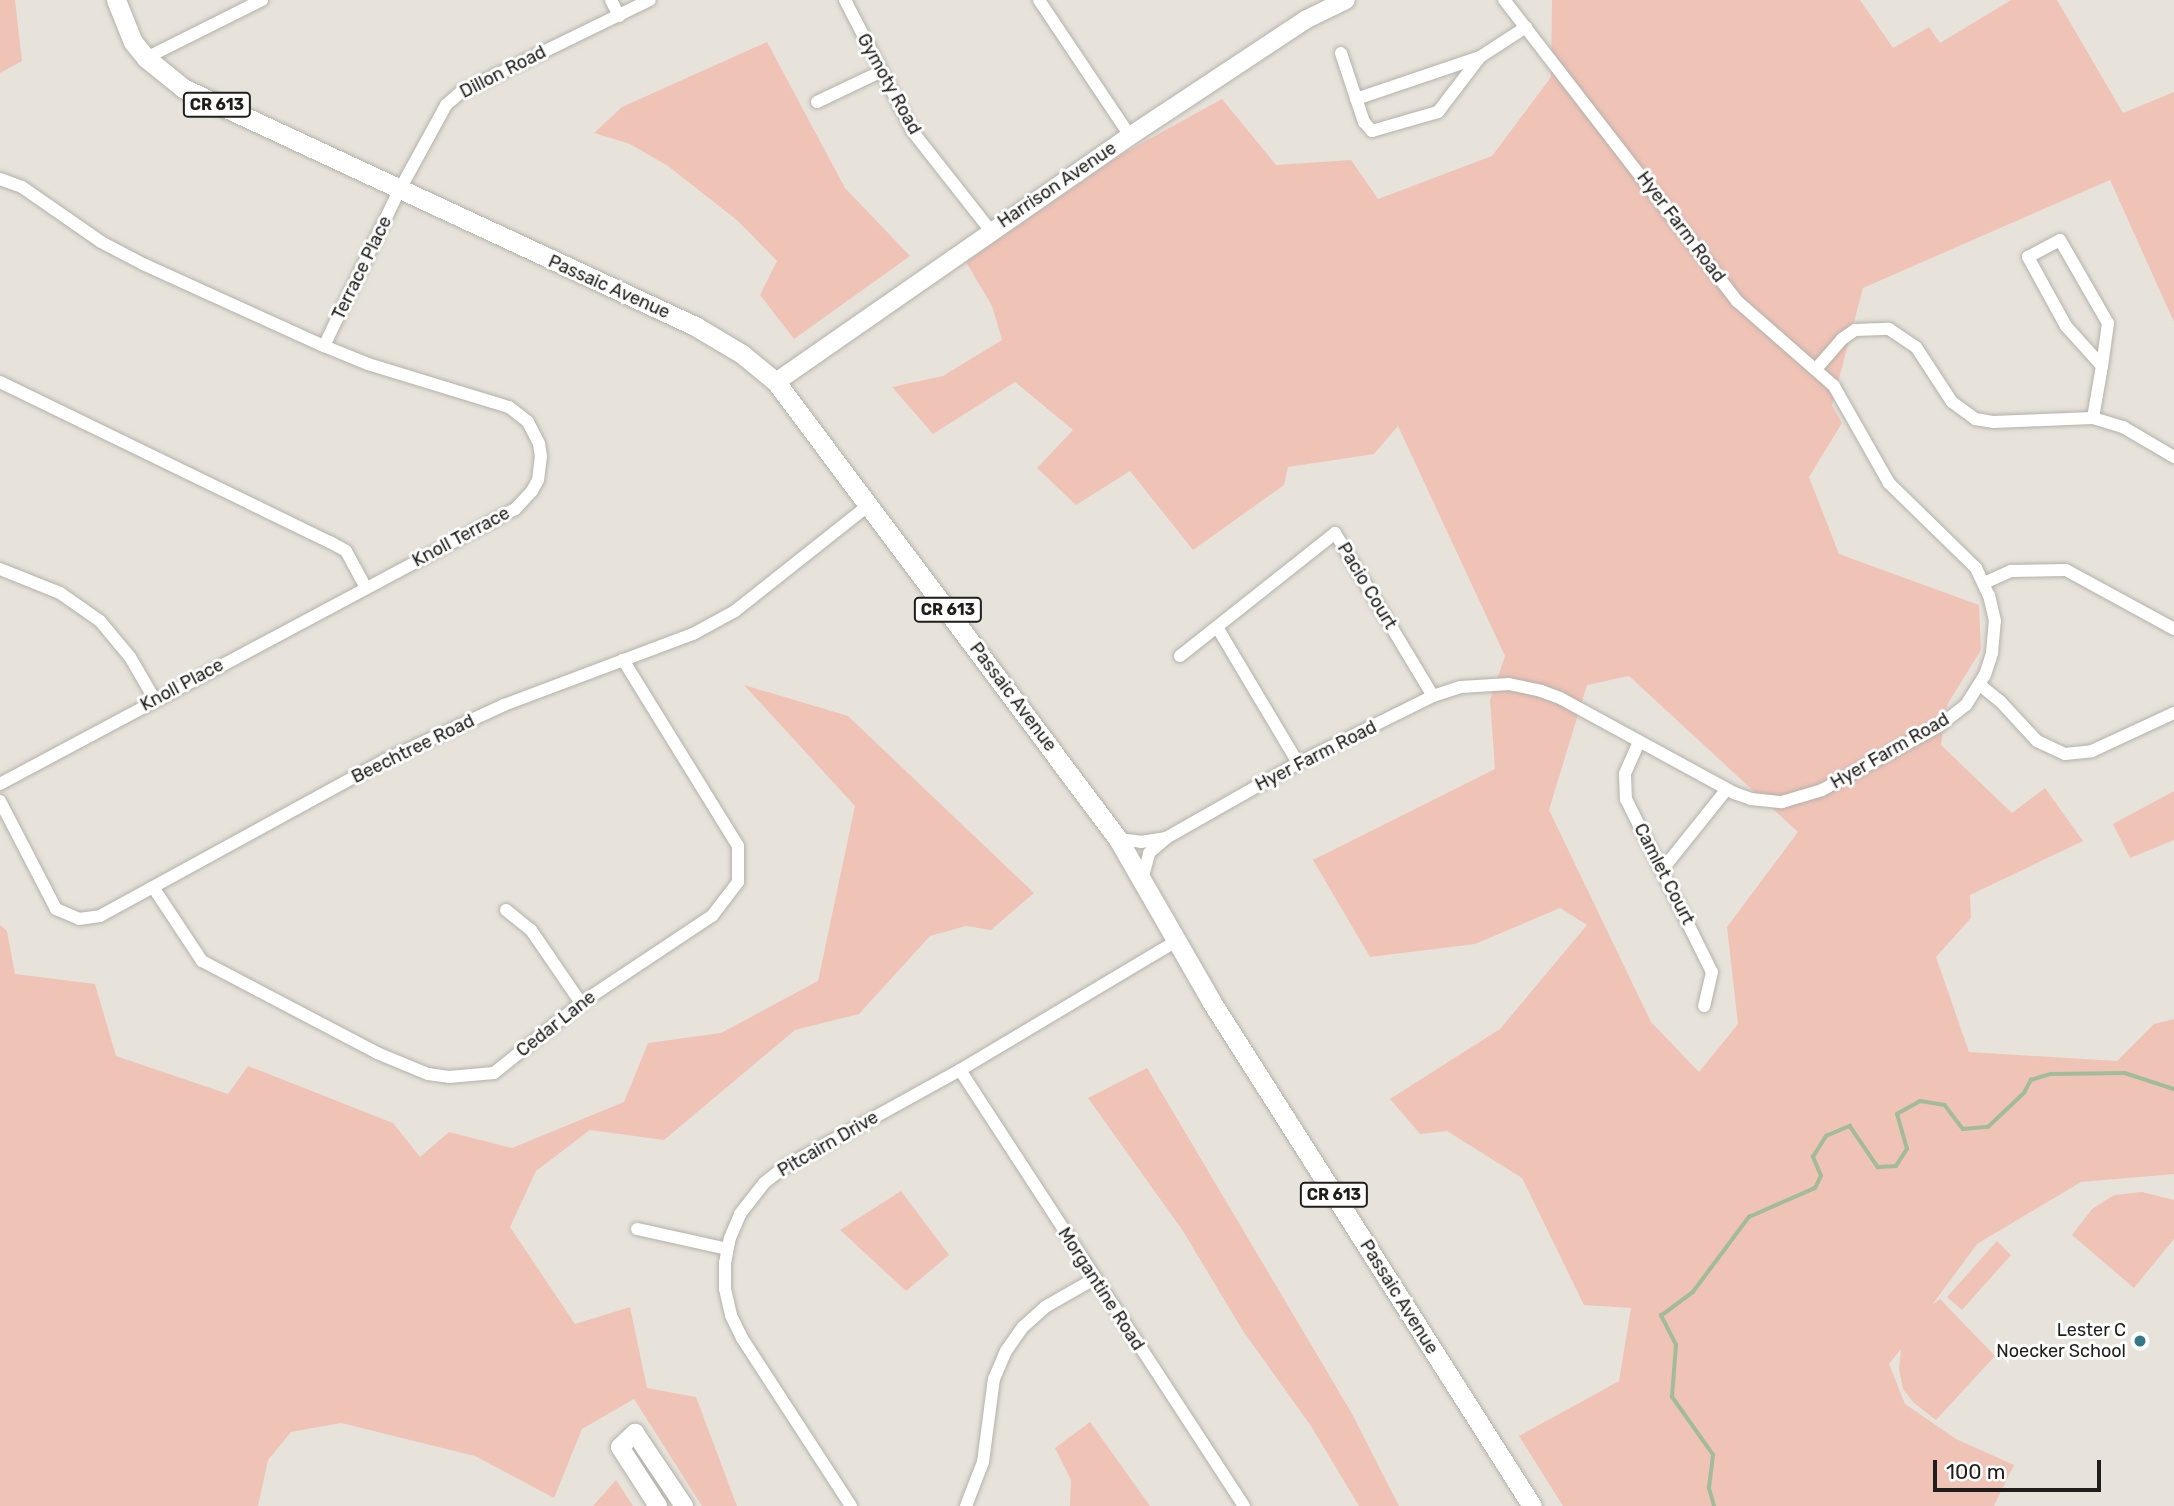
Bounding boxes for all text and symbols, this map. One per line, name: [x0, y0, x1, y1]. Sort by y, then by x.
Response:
street label: Gymoty Road: [852, 30, 926, 138]
street label: Dillon Road: [456, 41, 550, 103]
road number: CR 613: [182, 92, 252, 118]
street label: Harrison Avenue: [993, 137, 1121, 233]
street label: Hyer Farm Road: [1632, 167, 1730, 287]
street label: Terrace Place: [328, 213, 396, 323]
street label: Passaic Avenue: [545, 250, 673, 324]
street label: Knoll Terrace: [408, 502, 514, 572]
street label: Pacio Court: [1333, 539, 1401, 633]
road number: CR 613: [913, 597, 983, 622]
street label: Passaic Avenue: [965, 638, 1061, 756]
street label: Knoll Place: [137, 654, 227, 716]
street label: Hyer Farm Road: [1827, 708, 1953, 794]
street label: Beechtree Road: [348, 710, 478, 788]
street label: Hyer Farm Road: [1252, 716, 1380, 796]
street label: Camlet Court: [1629, 820, 1699, 928]
street label: Cedar Lane: [512, 986, 600, 1062]
street label: Pitcairn Drive: [774, 1106, 882, 1182]
road number: CR 613: [1299, 1182, 1369, 1208]
street label: Morgantine Road: [1053, 1223, 1149, 1355]
street label: Passaic Avenue: [1355, 1236, 1443, 1358]
place label: Lester C Noecker School: [1996, 1320, 2126, 1362]
marker: Lester C Noecker School: [2132, 1333, 2148, 1349]
scale bar: [1936, 1446, 2104, 1490]
text: 100 m: [1946, 1459, 2005, 1484]

